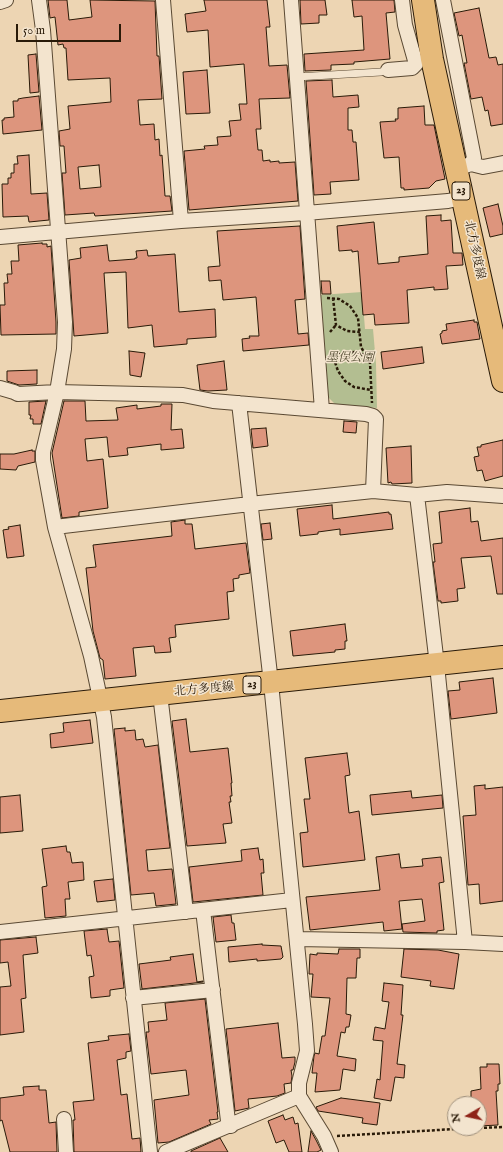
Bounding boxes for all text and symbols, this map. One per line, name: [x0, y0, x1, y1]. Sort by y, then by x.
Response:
scale bar: [18, 16, 123, 42]
text: 50 m: [23, 23, 45, 38]
road number: 23: [452, 182, 470, 200]
street label: 北方多度線: [461, 219, 487, 281]
park label: 墨俣公園: [326, 352, 374, 366]
road number: 23: [243, 676, 261, 694]
street label: 北方多度線: [173, 680, 235, 700]
north arrow: [447, 1096, 487, 1136]
text: N: [448, 1112, 464, 1124]

